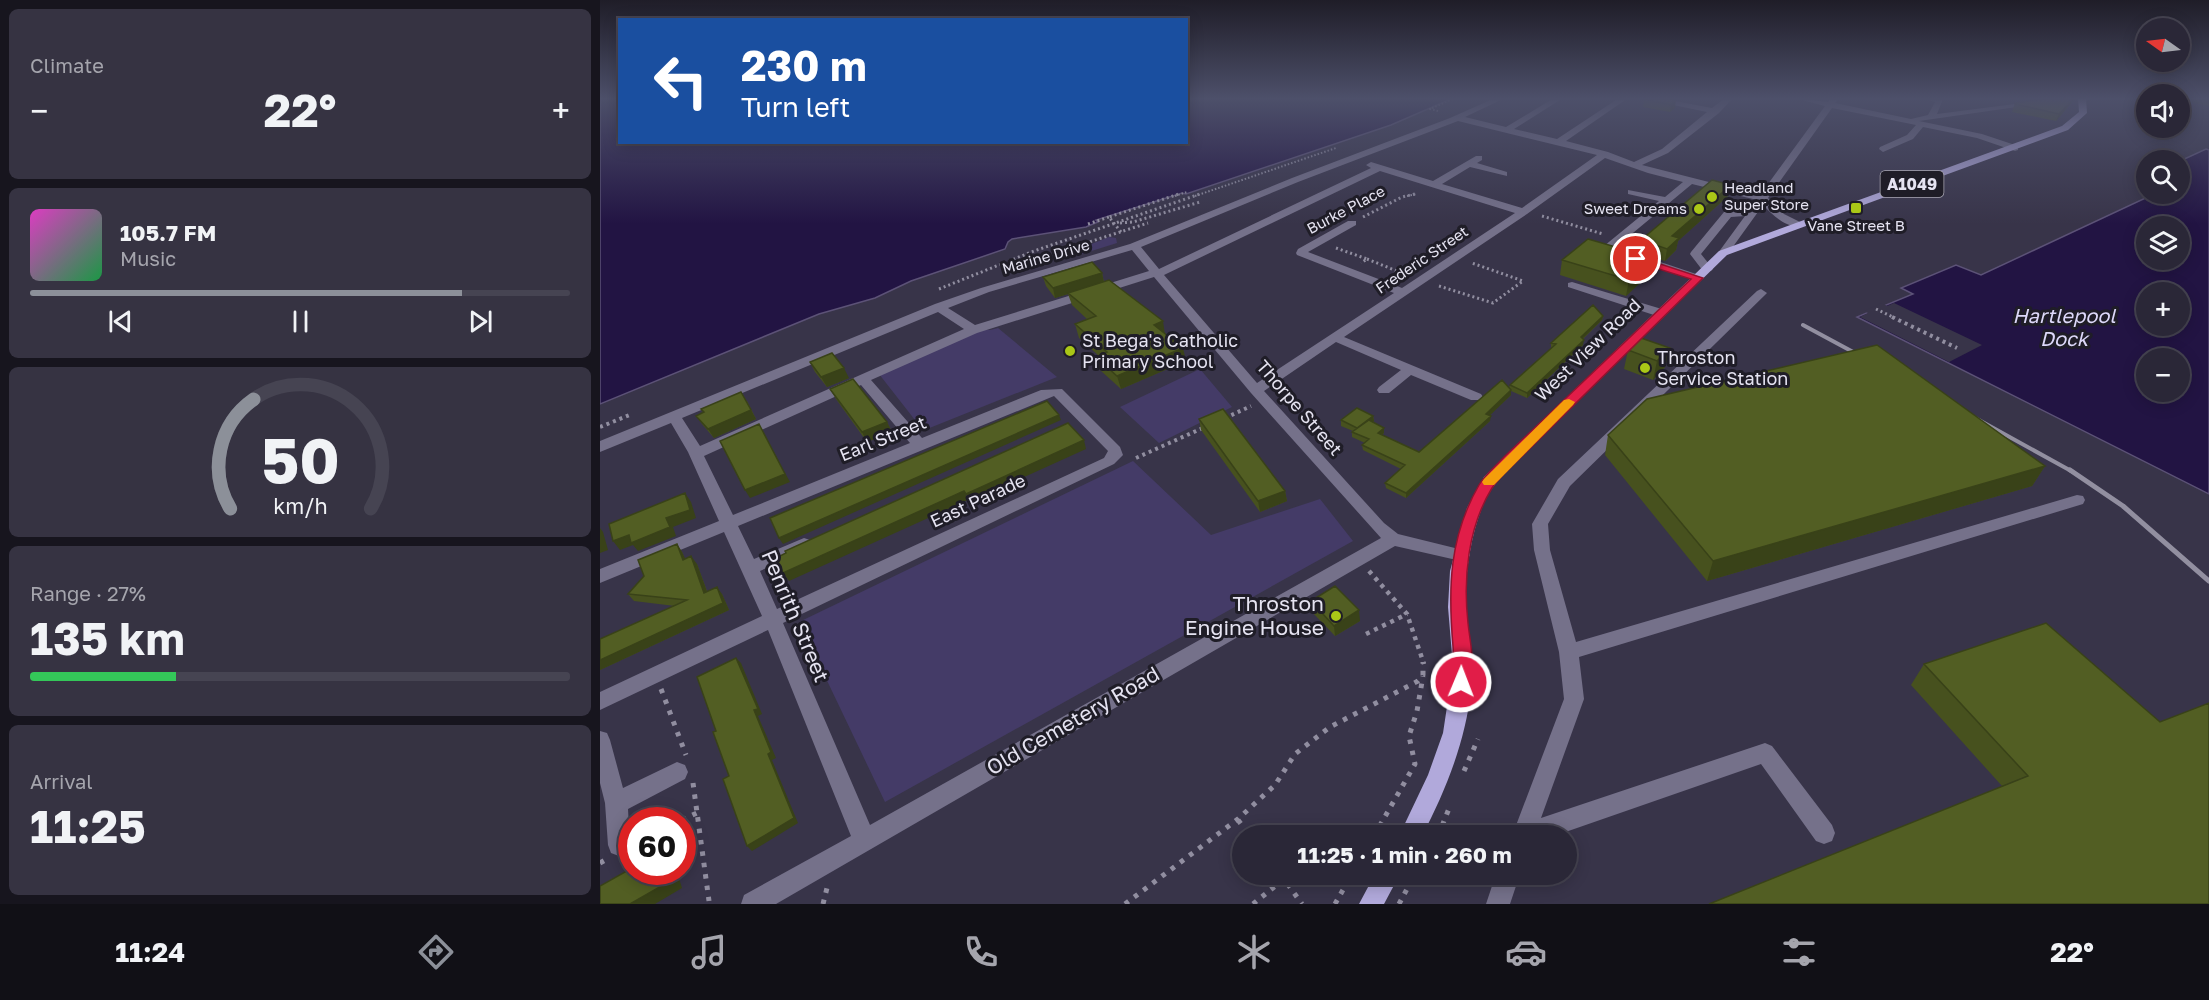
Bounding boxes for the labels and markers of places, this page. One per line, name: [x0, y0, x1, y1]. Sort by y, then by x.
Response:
place label: Headland Super Store: [1724, 178, 1809, 213]
marker: Headland Super Store: [1705, 190, 1719, 204]
place label: Sweet Dreams: [1584, 199, 1687, 217]
marker: Vane Street B: [1849, 201, 1863, 215]
marker: Sweet Dreams: [1692, 202, 1706, 216]
place label: Vane Street B: [1807, 216, 1905, 234]
pin: [1610, 233, 1661, 284]
place label: St Bega's Catholic Primary School: [1082, 329, 1238, 372]
marker: St Bega's Catholic Primary School: [1063, 344, 1077, 358]
place label: Throston Service Station: [1657, 346, 1788, 389]
marker: Throston Service Station: [1638, 361, 1652, 375]
place label: Throston Engine House: [1185, 590, 1324, 640]
marker: Throston Engine House: [1329, 609, 1343, 623]

